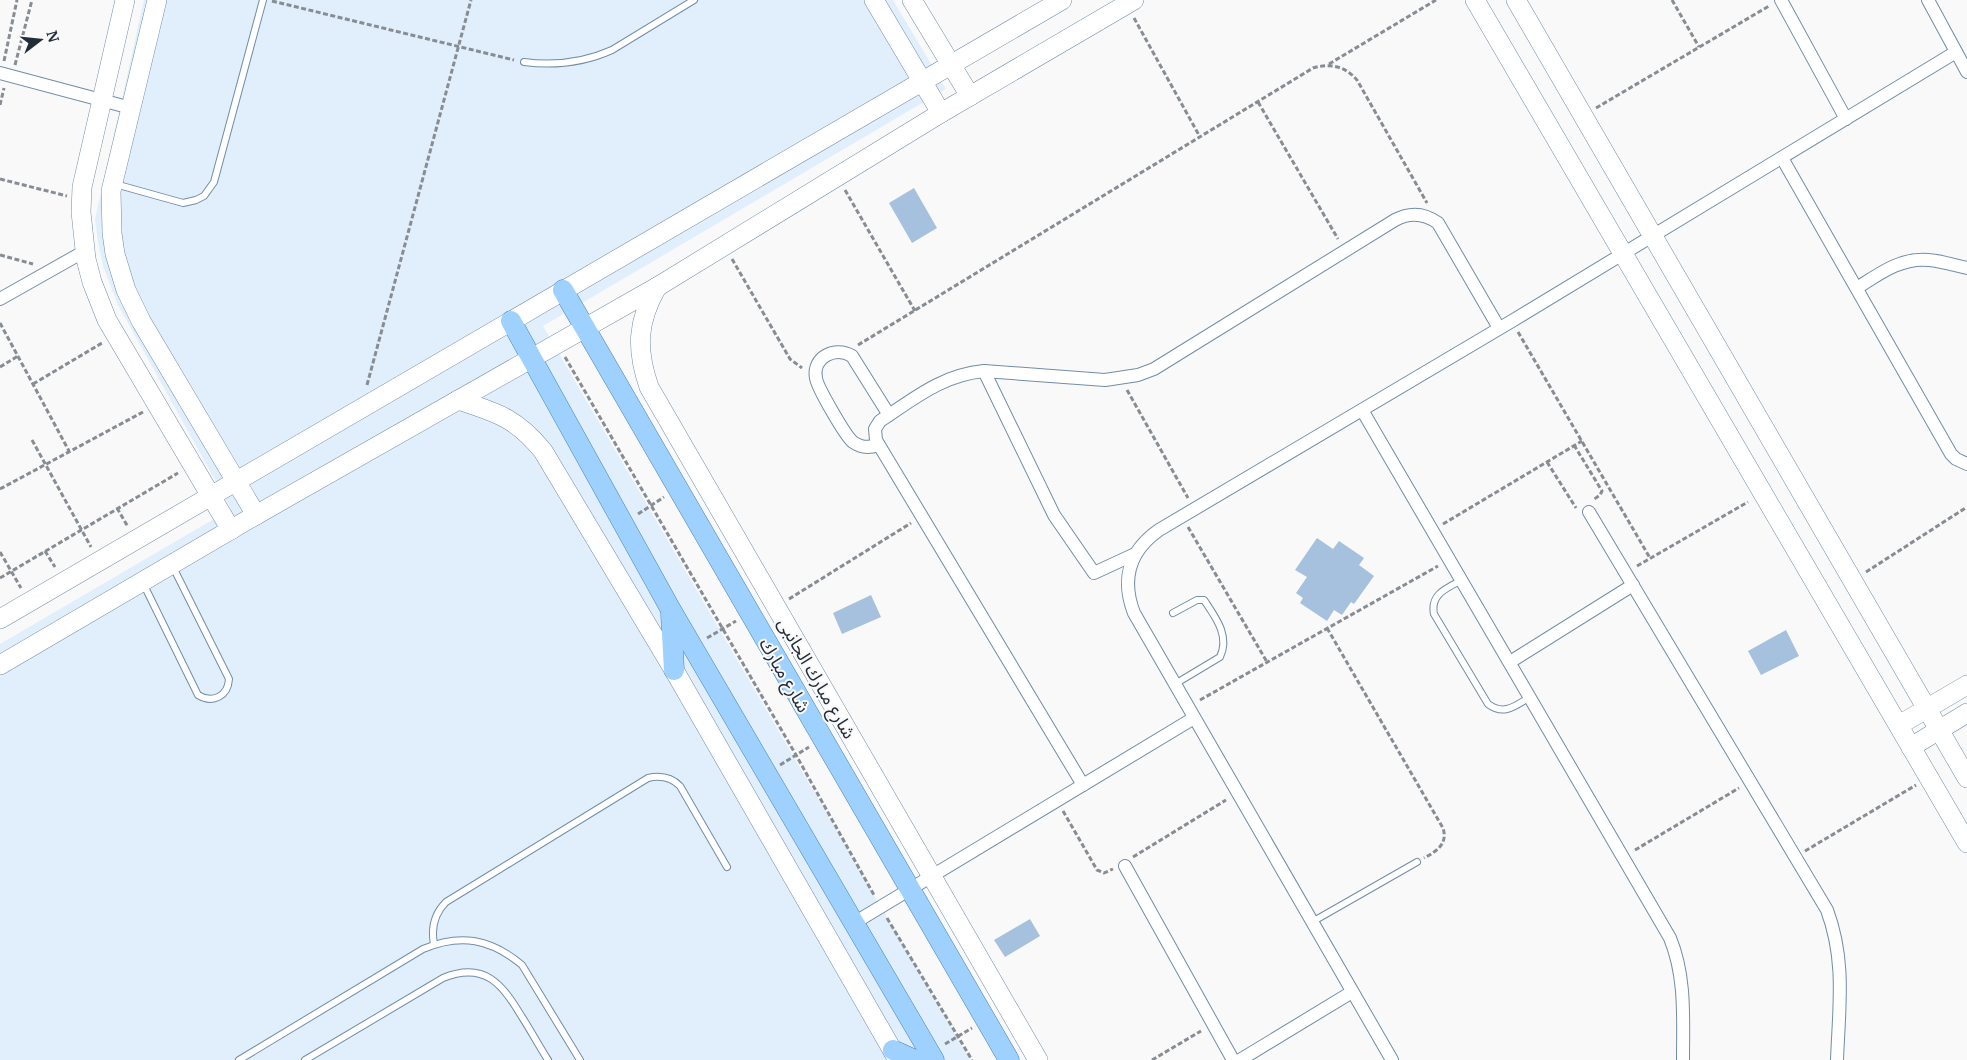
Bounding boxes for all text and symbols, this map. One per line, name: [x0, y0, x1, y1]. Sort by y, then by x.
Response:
north arrow: [15, 15, 65, 65]
text: N: [42, 29, 63, 44]
street label: شارع مبارك الجانبى: [770, 613, 861, 744]
street label: شارع مبارك: [752, 634, 816, 718]

